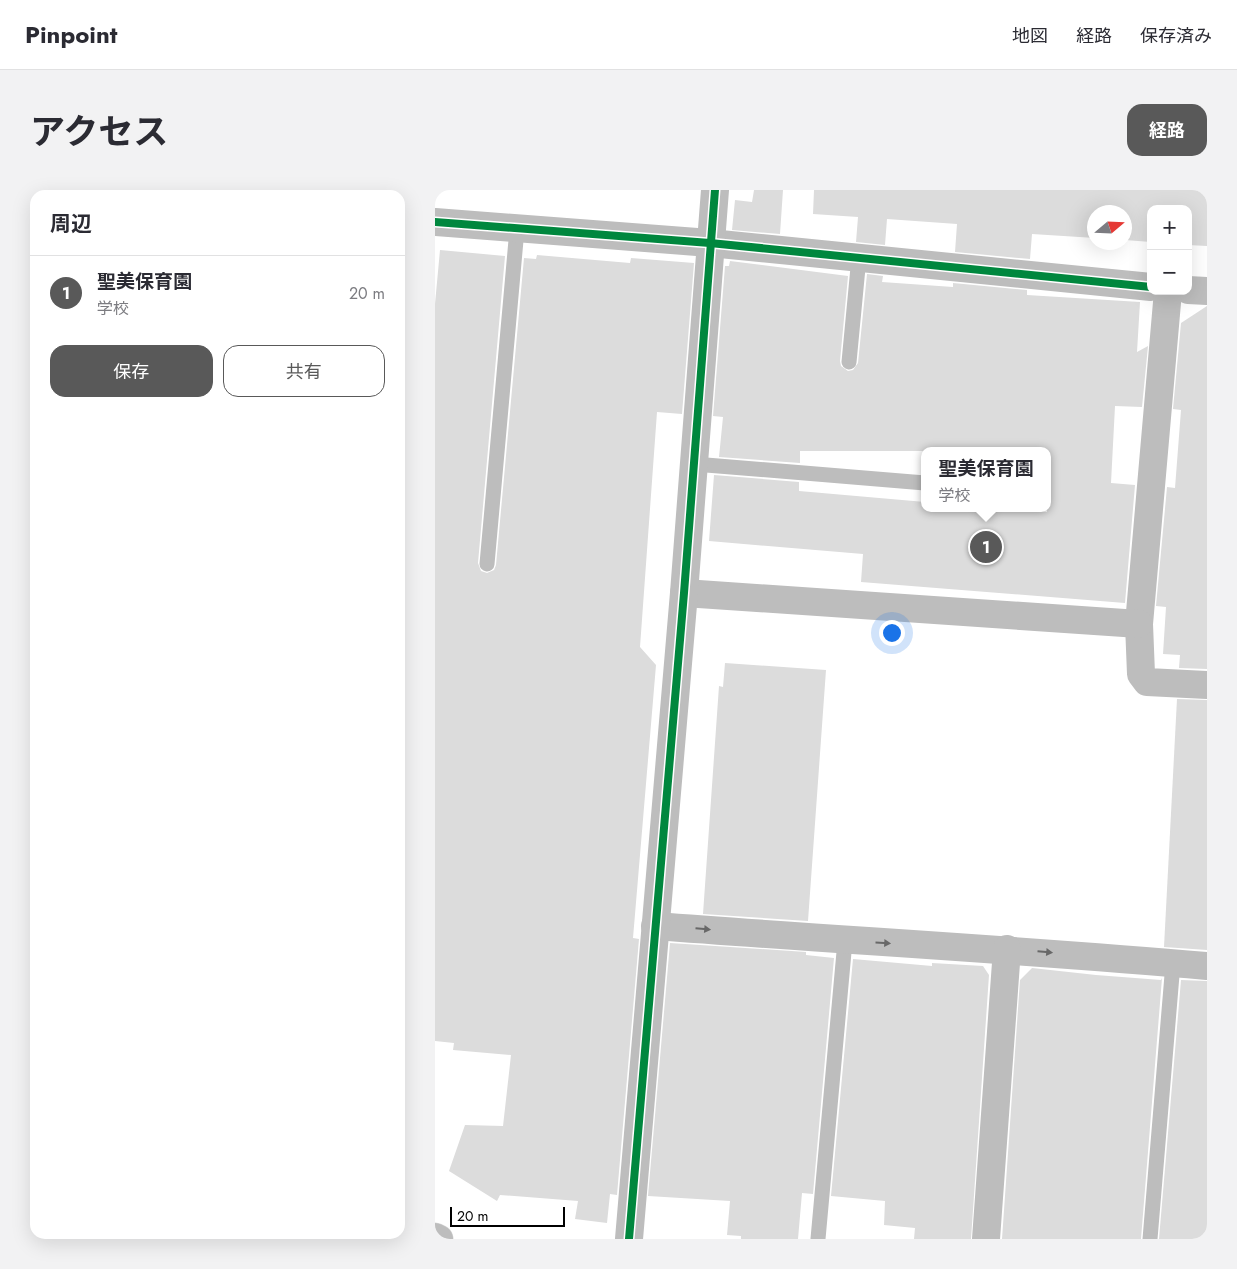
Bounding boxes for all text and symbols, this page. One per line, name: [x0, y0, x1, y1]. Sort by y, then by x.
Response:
text: Pinpoint: [25, 17, 117, 52]
text: 地図: [1012, 23, 1048, 49]
text: 経路: [1076, 23, 1112, 49]
text: 保存済み: [1140, 23, 1212, 49]
button: 経路: [1127, 104, 1207, 156]
text: アクセス: [30, 107, 168, 157]
north arrow: [1087, 205, 1132, 250]
map controls: [1147, 205, 1192, 295]
button: +: [1147, 205, 1192, 250]
text: 周辺: [50, 209, 92, 239]
button: −: [1147, 250, 1192, 295]
text: 聖美保育園: [97, 268, 192, 295]
text: 1: [62, 282, 70, 305]
text: 20 m: [349, 282, 385, 305]
text: 学校: [97, 297, 129, 320]
button: 保存: [50, 345, 213, 397]
button: 共有: [223, 345, 385, 397]
popup: [921, 447, 1051, 512]
text: 聖美保育園: [938, 455, 1034, 482]
text: 学校: [938, 484, 971, 507]
pin: 1: [970, 528, 1002, 566]
your location: [879, 620, 905, 646]
one-way arrow: [696, 926, 712, 934]
one-way arrow: [875, 939, 891, 947]
one-way arrow: [1037, 948, 1053, 956]
scale bar: [450, 1204, 565, 1227]
text: 20 m: [457, 1206, 489, 1226]

